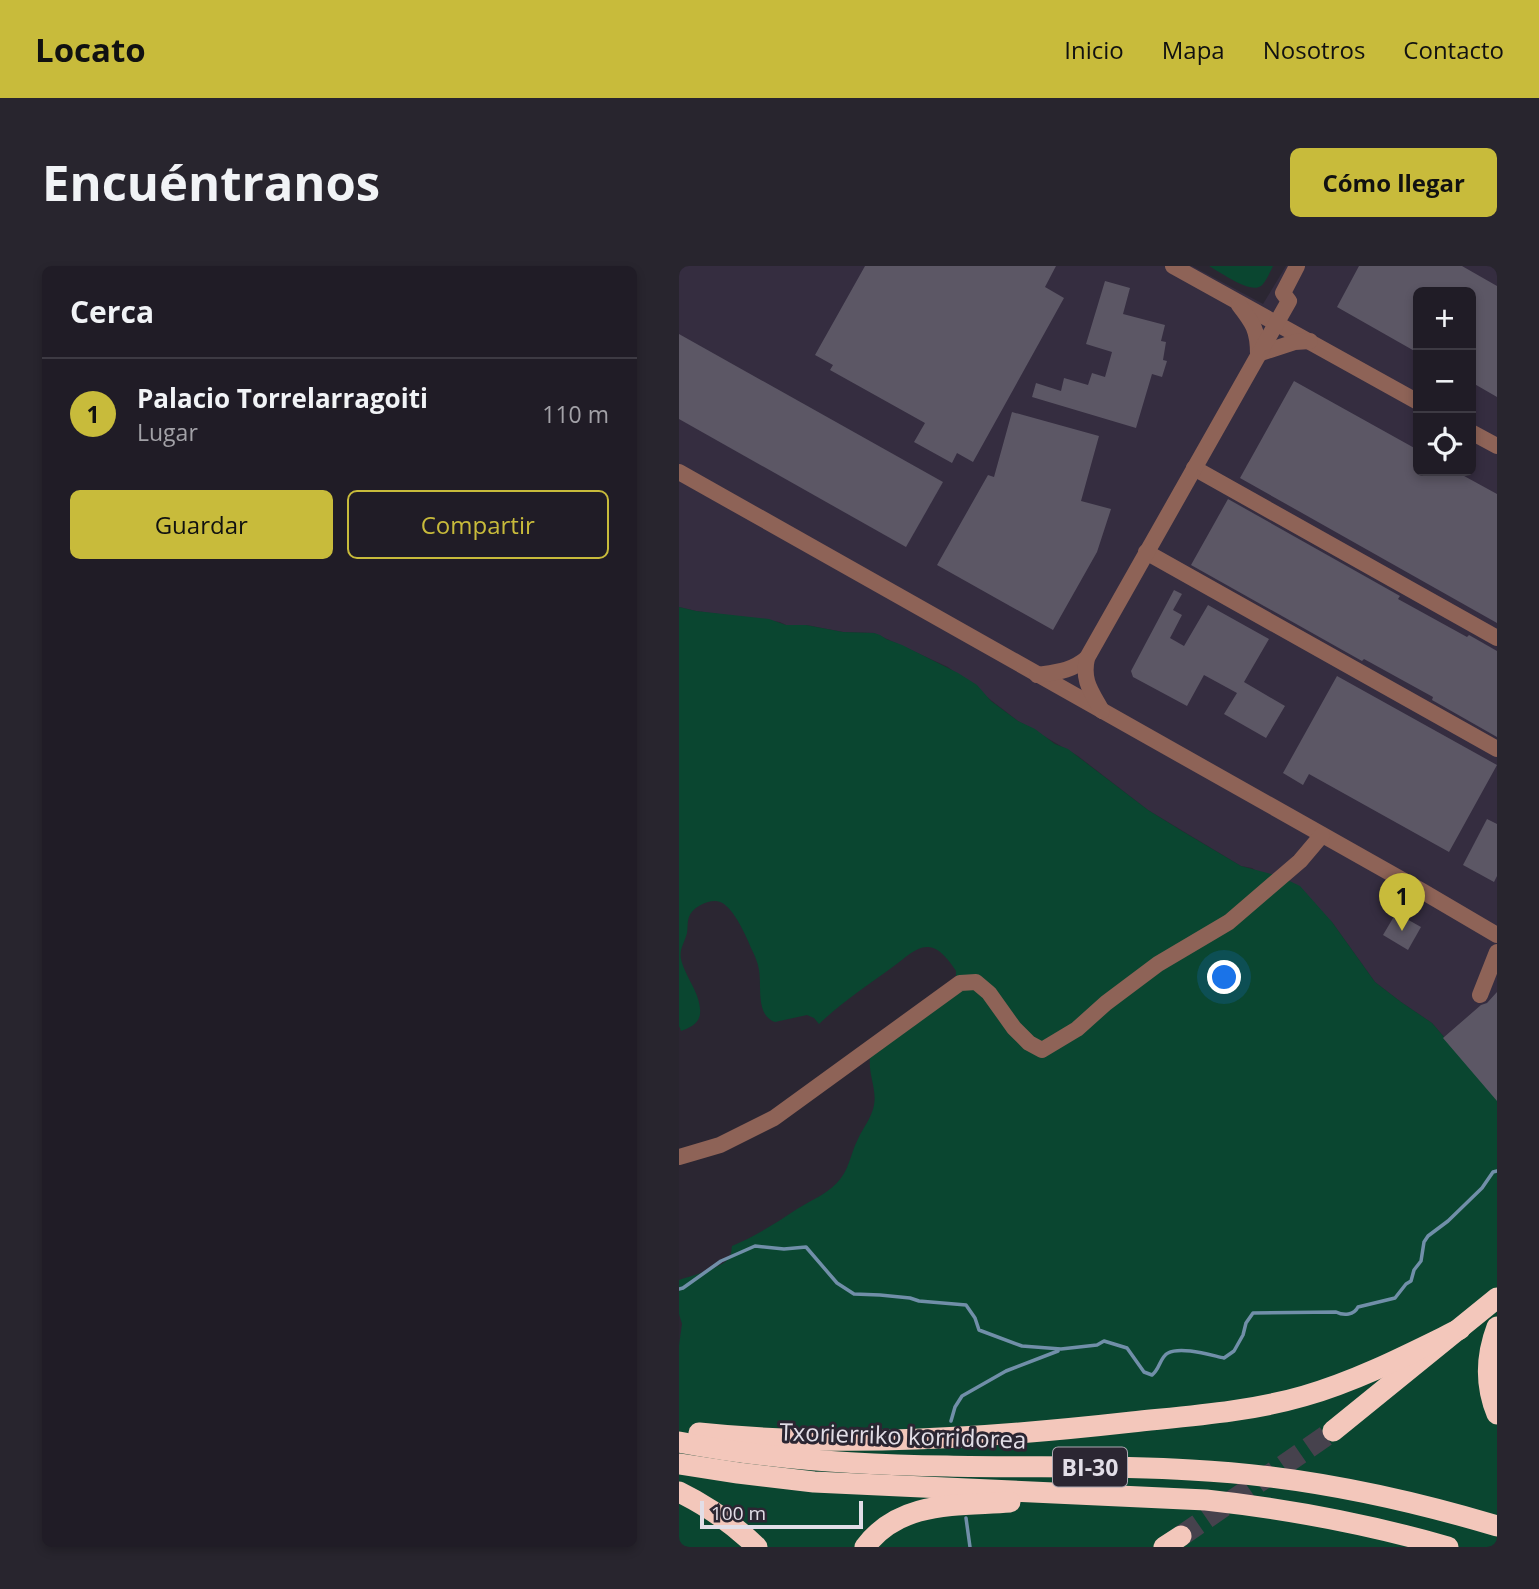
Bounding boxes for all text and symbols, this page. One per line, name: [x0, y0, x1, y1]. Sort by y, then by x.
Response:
text: Locato: [35, 27, 146, 72]
text: Inicio: [1064, 33, 1124, 66]
text: Mapa: [1162, 33, 1225, 66]
text: Nosotros: [1263, 33, 1365, 66]
text: Contacto: [1403, 33, 1504, 66]
button: Cómo llegar: [1290, 148, 1497, 217]
text: Encuéntranos: [42, 149, 380, 215]
map controls: [1413, 287, 1476, 476]
button: +: [1413, 287, 1476, 350]
text: Cerca: [70, 291, 154, 332]
button: −: [1413, 350, 1476, 413]
text: Palacio Torrelarragoiti: [137, 380, 428, 416]
text: 1: [86, 398, 100, 430]
text: 110 m: [542, 398, 609, 430]
button: locate: [1413, 413, 1476, 476]
text: Lugar: [137, 416, 198, 448]
button: Guardar: [70, 490, 333, 559]
button: Compartir: [347, 490, 609, 559]
pin: 1: [1379, 873, 1425, 931]
your location: [1207, 960, 1241, 994]
street label: Txorierriko korridorea: [779, 1414, 1027, 1456]
road number: BI-30: [1053, 1448, 1127, 1486]
scale bar: [700, 1498, 863, 1530]
text: 100 m: [711, 1500, 766, 1526]

